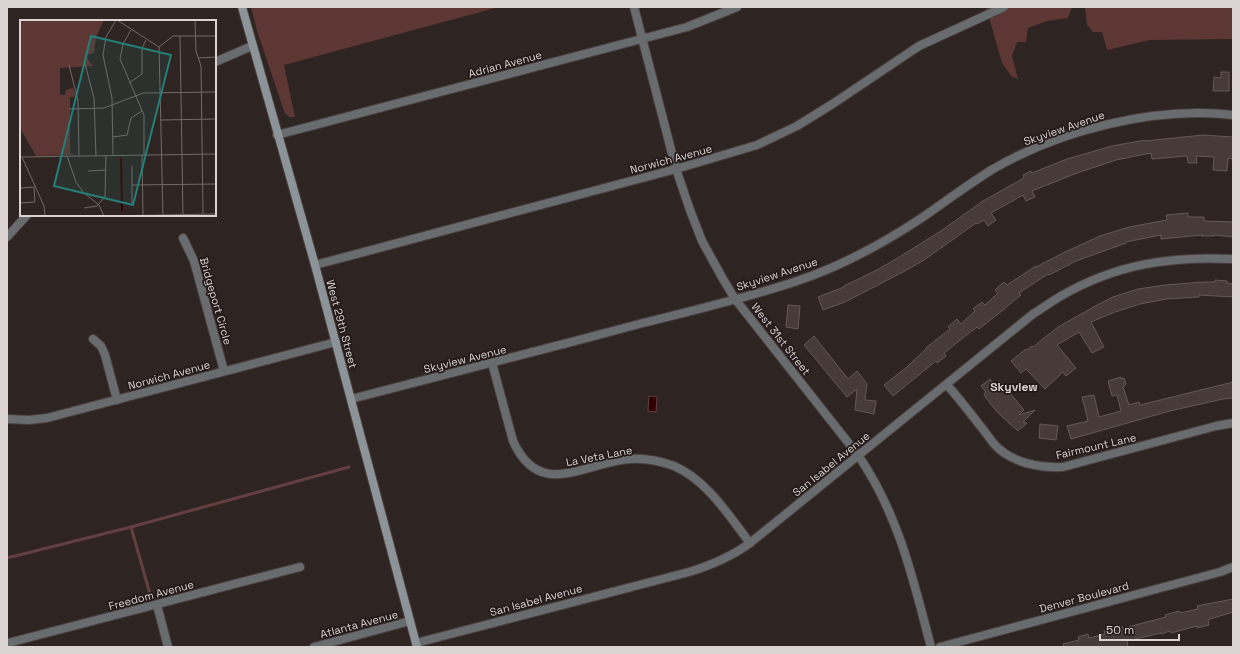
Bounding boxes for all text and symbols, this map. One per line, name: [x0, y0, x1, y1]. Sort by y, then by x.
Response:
inset map: [20, 20, 216, 216]
street label: Adrian Avenue: [467, 47, 543, 81]
street label: Skyview Avenue: [1022, 108, 1106, 148]
street label: Norwich Avenue: [628, 141, 714, 177]
street label: Skyview Avenue: [735, 254, 819, 294]
street label: Bridgeport Circle: [197, 256, 235, 346]
street label: West 29th Street: [323, 278, 361, 370]
street label: West 31st Street: [748, 300, 814, 378]
street label: Skyview Avenue: [422, 342, 508, 376]
street label: Norwich Avenue: [126, 357, 212, 393]
district label: Skyview: [990, 379, 1038, 395]
street label: San Isabel Avenue: [790, 429, 872, 499]
street label: Fairmount Lane: [1054, 430, 1138, 462]
street label: La Veta Lane: [565, 443, 633, 469]
street label: Freedom Avenue: [107, 577, 195, 613]
street label: Denver Boulevard: [1038, 578, 1130, 616]
street label: San Isabel Avenue: [488, 581, 584, 619]
street label: Atlanta Avenue: [318, 607, 400, 641]
scale bar: [1100, 616, 1179, 642]
text: 50 m: [1106, 622, 1134, 638]

